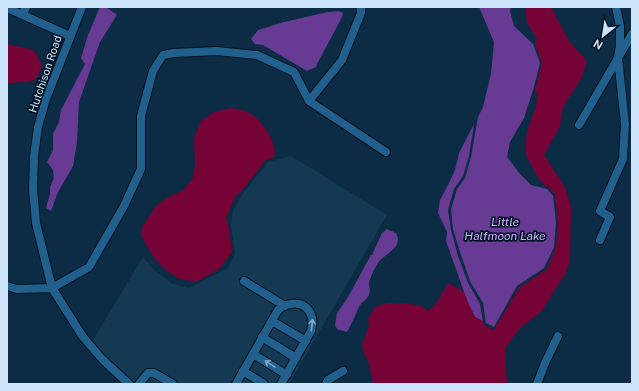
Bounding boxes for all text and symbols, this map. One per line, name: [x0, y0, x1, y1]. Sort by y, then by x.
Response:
north arrow: [583, 16, 623, 56]
street label: Hutchison Road: [26, 34, 64, 114]
text: N: [591, 37, 605, 52]
water label: Little Halfmoon Lake: [464, 215, 546, 243]
one-way arrow: [308, 319, 316, 332]
one-way arrow: [264, 360, 276, 368]

